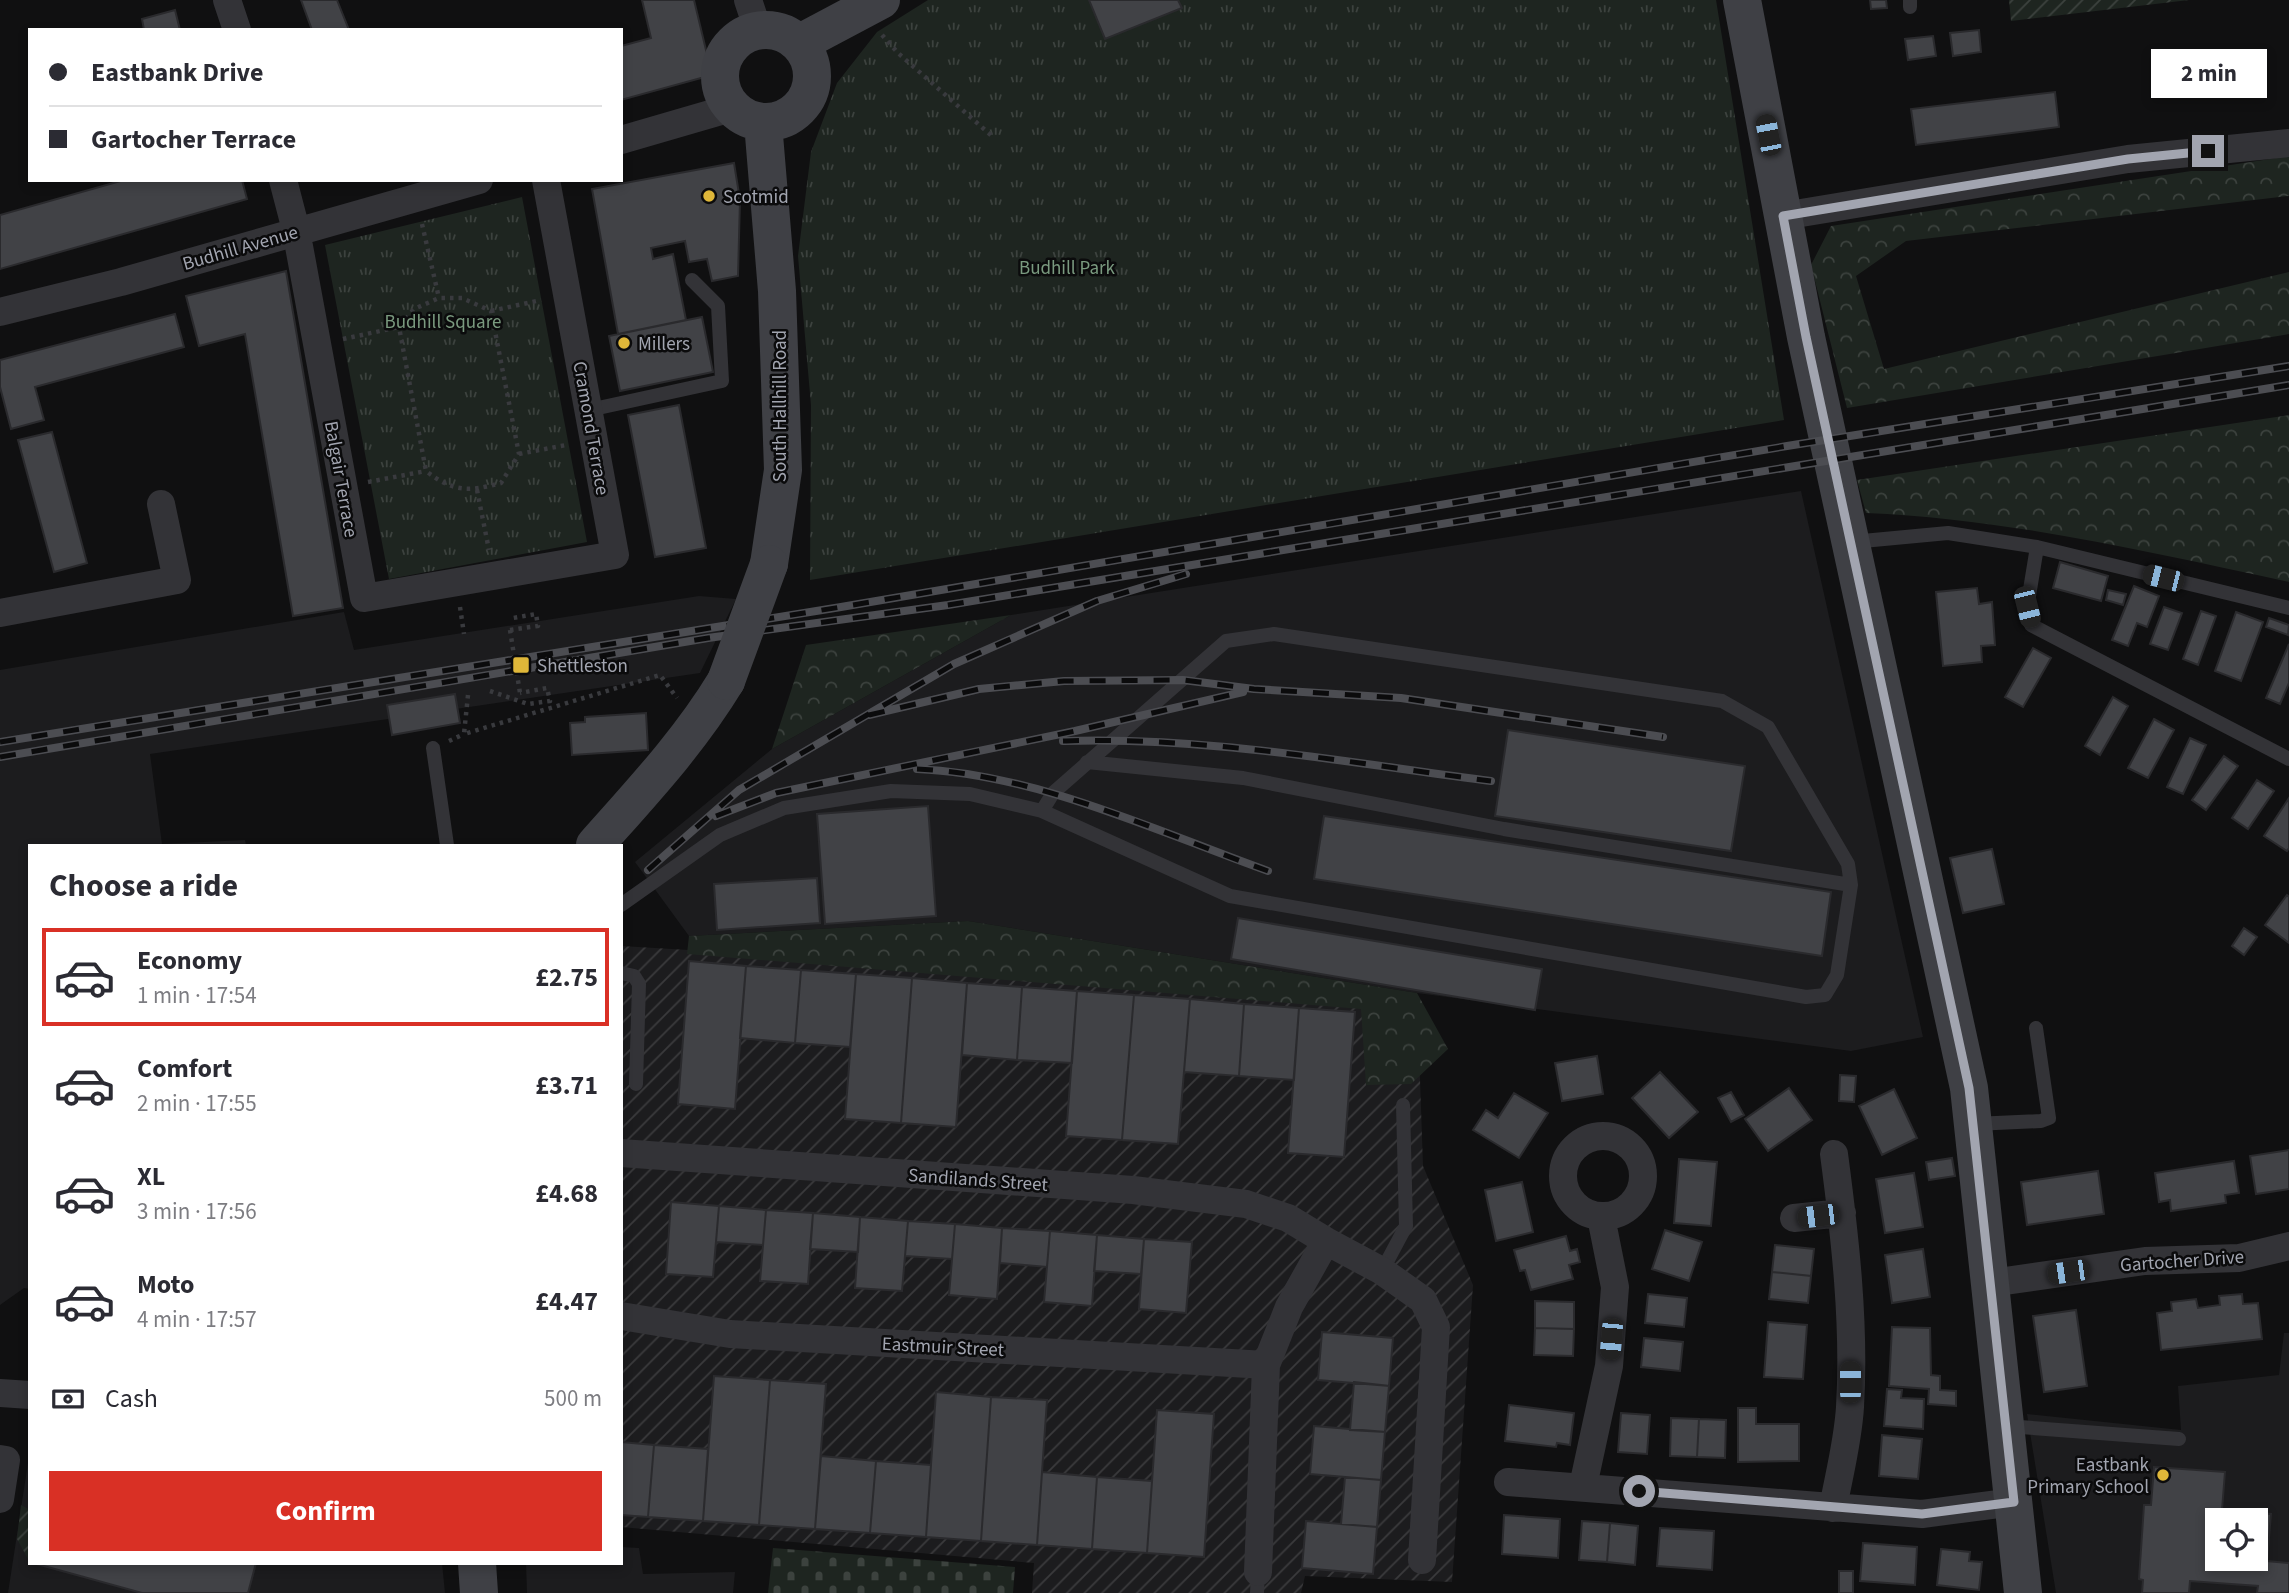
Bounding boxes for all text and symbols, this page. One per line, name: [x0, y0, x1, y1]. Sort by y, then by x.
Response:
callout: 2 min: [2150, 50, 2266, 99]
text: Eastbank Drive: [91, 54, 263, 91]
text: 2 min: [2181, 57, 2237, 90]
car: [1754, 112, 1783, 158]
text: Gartocher Terrace: [91, 121, 296, 158]
route end: [2192, 135, 2224, 167]
place label: Scotmid: [723, 184, 789, 211]
marker: Scotmid: [701, 188, 717, 204]
street label: Budhill Avenue: [179, 219, 301, 278]
park label: Budhill Park: [1019, 255, 1116, 282]
park label: Budhill Square: [385, 309, 501, 336]
street label: South Hallhill Road: [767, 330, 794, 482]
place label: Millers: [638, 331, 690, 358]
marker: Millers: [616, 335, 632, 351]
street label: Cramond Terrace: [565, 359, 616, 497]
street label: Balgair Terrace: [317, 419, 364, 540]
car: [2141, 563, 2186, 593]
car: [2012, 584, 2043, 630]
place label: Shettleston: [537, 653, 628, 680]
marker: Shettleston: [511, 655, 531, 675]
text: Choose a ride: [49, 863, 238, 909]
text: Economy: [137, 942, 242, 979]
icon: car: [53, 946, 116, 1009]
text: £2.75: [535, 959, 598, 996]
text: 1 min · 17:54: [137, 979, 257, 1012]
text: Comfort: [137, 1050, 232, 1087]
icon: car: [53, 1054, 116, 1117]
text: £3.71: [535, 1067, 598, 1104]
text: 2 min · 17:55: [137, 1087, 257, 1120]
text: XL: [137, 1158, 165, 1195]
icon: car: [53, 1162, 116, 1225]
street label: Sandilands Street: [907, 1162, 1049, 1199]
text: £4.68: [535, 1175, 598, 1212]
text: 3 min · 17:56: [137, 1195, 257, 1228]
car: [1796, 1203, 1841, 1229]
street label: Gartocher Drive: [2119, 1244, 2245, 1279]
car: [2046, 1259, 2091, 1285]
text: Moto: [137, 1266, 194, 1303]
icon: car: [53, 1270, 116, 1333]
text: £4.47: [535, 1283, 598, 1320]
text: 4 min · 17:57: [137, 1303, 257, 1336]
car: [1599, 1317, 1624, 1361]
street label: Eastmuir Street: [881, 1331, 1005, 1364]
car: [1840, 1361, 1861, 1403]
icon: cash: [49, 1380, 87, 1418]
text: Cash: [105, 1380, 158, 1417]
text: 500 m: [544, 1382, 602, 1415]
place label: Eastbank Primary School: [2027, 1452, 2150, 1501]
marker: Eastbank Primary School: [2155, 1467, 2171, 1483]
button: Confirm: [49, 1471, 602, 1551]
route start: [1623, 1475, 1655, 1507]
map controls: [2205, 1508, 2268, 1571]
button: locate: [2205, 1508, 2268, 1571]

